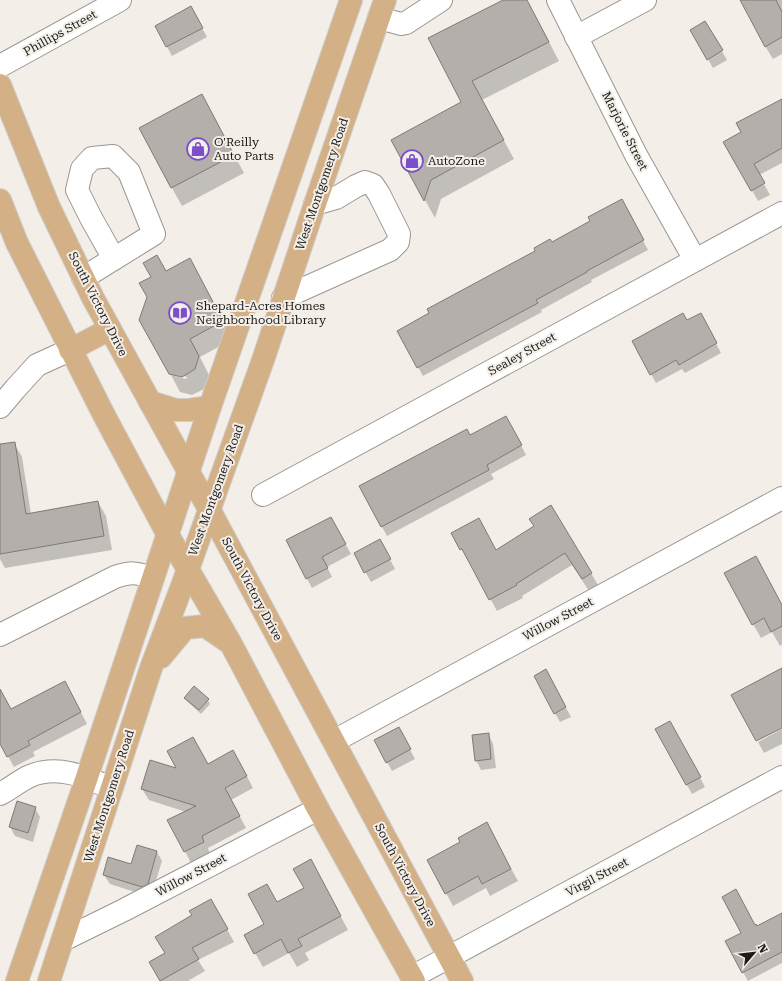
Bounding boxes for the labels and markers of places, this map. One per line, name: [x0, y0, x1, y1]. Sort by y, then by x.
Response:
place label: O'Reilly Auto Parts: [214, 135, 274, 163]
shop icon: O'Reilly Auto Parts: [185, 136, 211, 162]
shop icon: AutoZone: [399, 148, 425, 174]
place label: AutoZone: [428, 154, 485, 168]
place label: Shepard-Acres Homes Neighborhood Library: [196, 299, 327, 327]
library icon: Shepard-Acres Homes Neighborhood Library: [167, 300, 193, 326]

